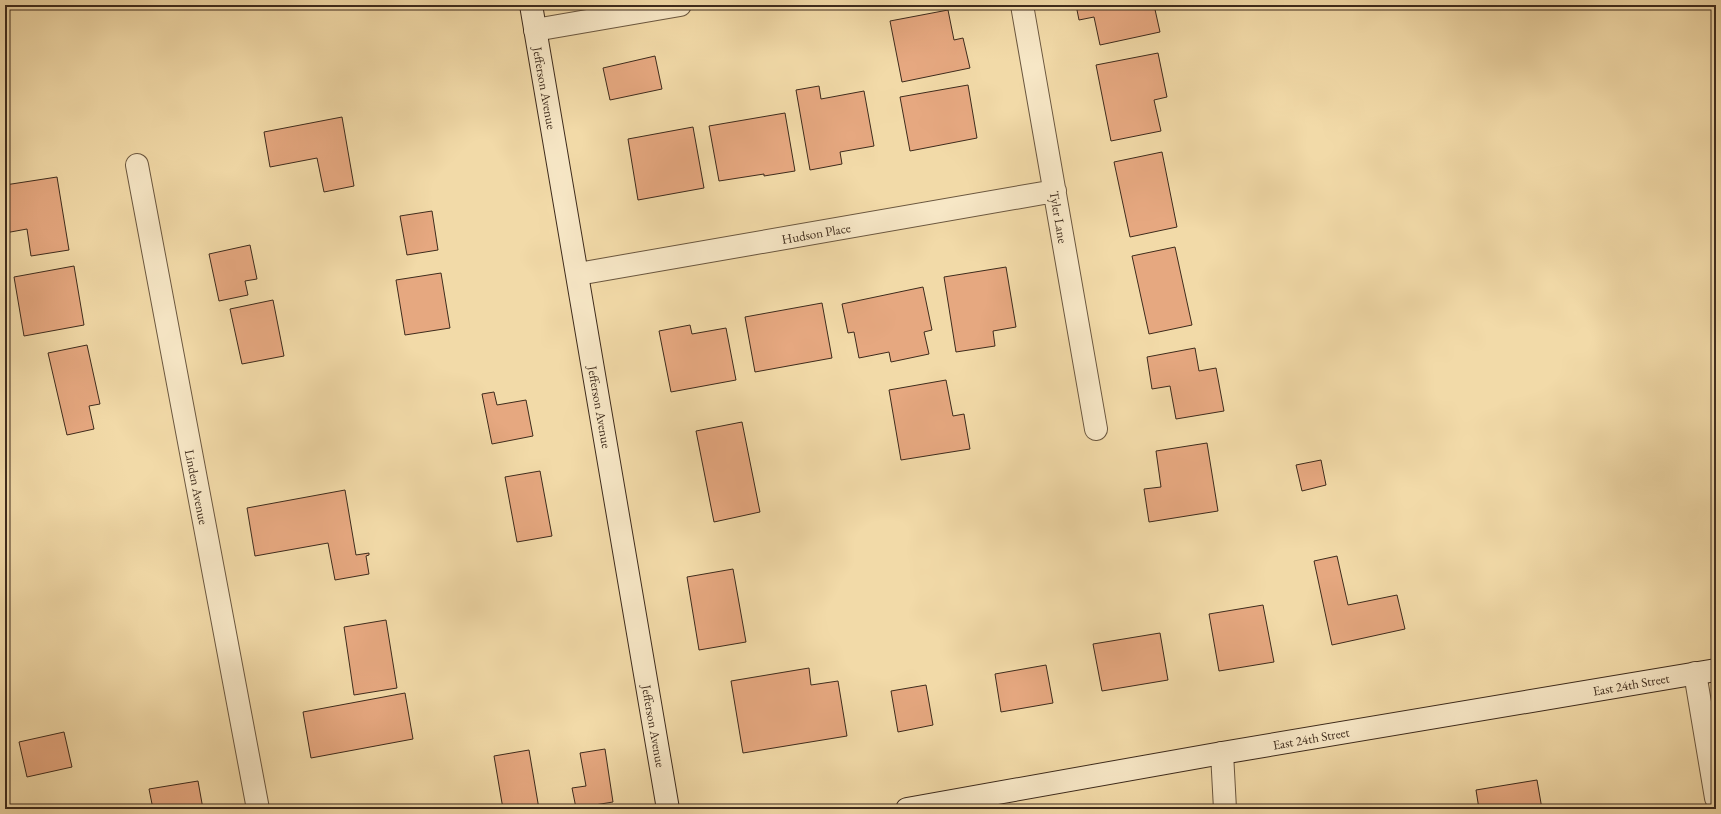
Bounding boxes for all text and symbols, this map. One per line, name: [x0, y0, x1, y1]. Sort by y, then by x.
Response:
street label: Jefferson Avenue: [529, 45, 560, 131]
street label: Tyler Lane: [1046, 190, 1071, 245]
street label: Hudson Place: [780, 219, 852, 248]
street label: Jefferson Avenue: [584, 364, 615, 450]
street label: Linden Avenue: [181, 448, 212, 526]
street label: East 24th Street: [1591, 669, 1671, 700]
street label: Jefferson Avenue: [638, 683, 669, 769]
street label: East 24th Street: [1271, 723, 1351, 754]

